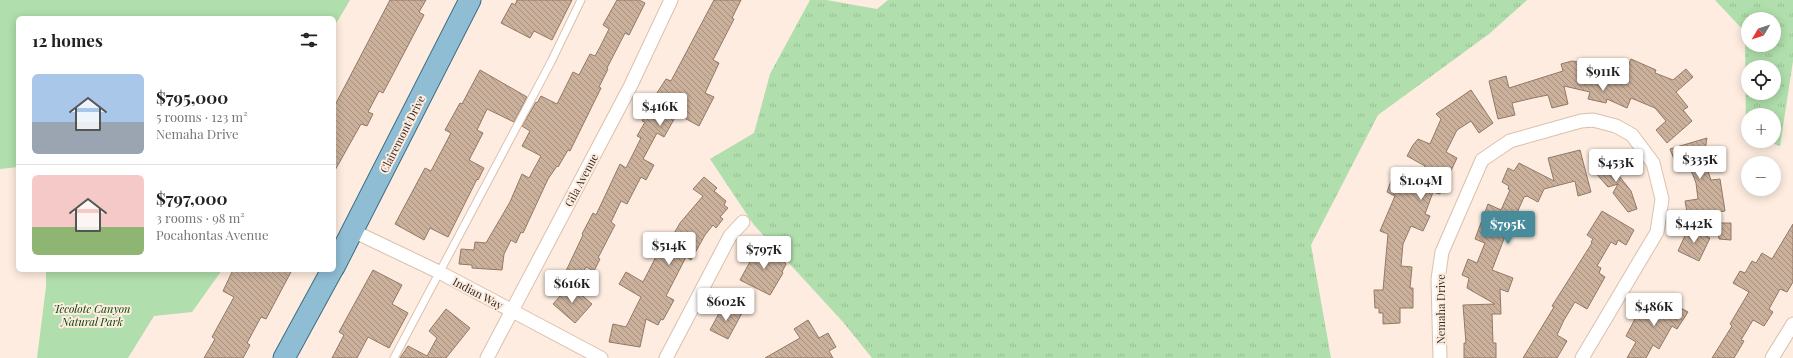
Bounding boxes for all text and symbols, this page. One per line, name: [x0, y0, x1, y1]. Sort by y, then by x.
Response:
north arrow: [1741, 12, 1781, 52]
map controls: [1741, 12, 1781, 196]
text: 12 homes: [32, 29, 103, 51]
icon: filters: [298, 29, 320, 51]
pin: $911K: [1575, 58, 1631, 92]
button: locate: [1741, 60, 1781, 100]
text: $911K: [1586, 62, 1620, 79]
text: $795,000: [156, 86, 228, 108]
icon: home: [64, 90, 112, 138]
street label: Clairemont Drive: [376, 92, 428, 175]
pin: $416K: [632, 93, 688, 127]
text: $416K: [642, 97, 678, 114]
text: 5 rooms · 123 m²: [156, 108, 248, 125]
button: +: [1741, 108, 1781, 148]
text: Nemaha Drive: [156, 125, 239, 142]
pin: $335K: [1672, 146, 1728, 180]
pin: $453K: [1588, 149, 1644, 183]
street label: Gila Avenue: [561, 150, 601, 209]
text: $335K: [1682, 150, 1718, 167]
text: $453K: [1598, 153, 1634, 170]
button: −: [1741, 156, 1781, 196]
pin: $1.04M: [1388, 167, 1454, 201]
text: $1.04M: [1399, 171, 1443, 188]
text: $797,000: [156, 187, 228, 209]
icon: home: [64, 191, 112, 239]
text: 3 rooms · 98 m²: [156, 209, 245, 226]
pin: $442K: [1666, 210, 1722, 244]
pin: $795K: [1480, 211, 1536, 245]
text: $442K: [1675, 214, 1713, 231]
text: $795K: [1490, 215, 1526, 232]
text: Pocahontas Avenue: [156, 226, 269, 243]
pin: $514K: [641, 232, 697, 266]
text: $514K: [652, 236, 686, 253]
pin: $797K: [736, 236, 792, 270]
text: $797K: [746, 240, 782, 257]
pin: $616K: [544, 270, 600, 304]
street label: Indian Way: [450, 274, 506, 313]
text: $616K: [554, 274, 590, 291]
street label: Nemaha Drive: [1433, 274, 1448, 344]
pin: $602K: [698, 288, 754, 322]
text: $602K: [706, 292, 746, 309]
pin: $486K: [1626, 293, 1682, 327]
text: $486K: [1635, 297, 1673, 314]
park label: Tecolote Canyon Natural Park: [54, 301, 130, 329]

